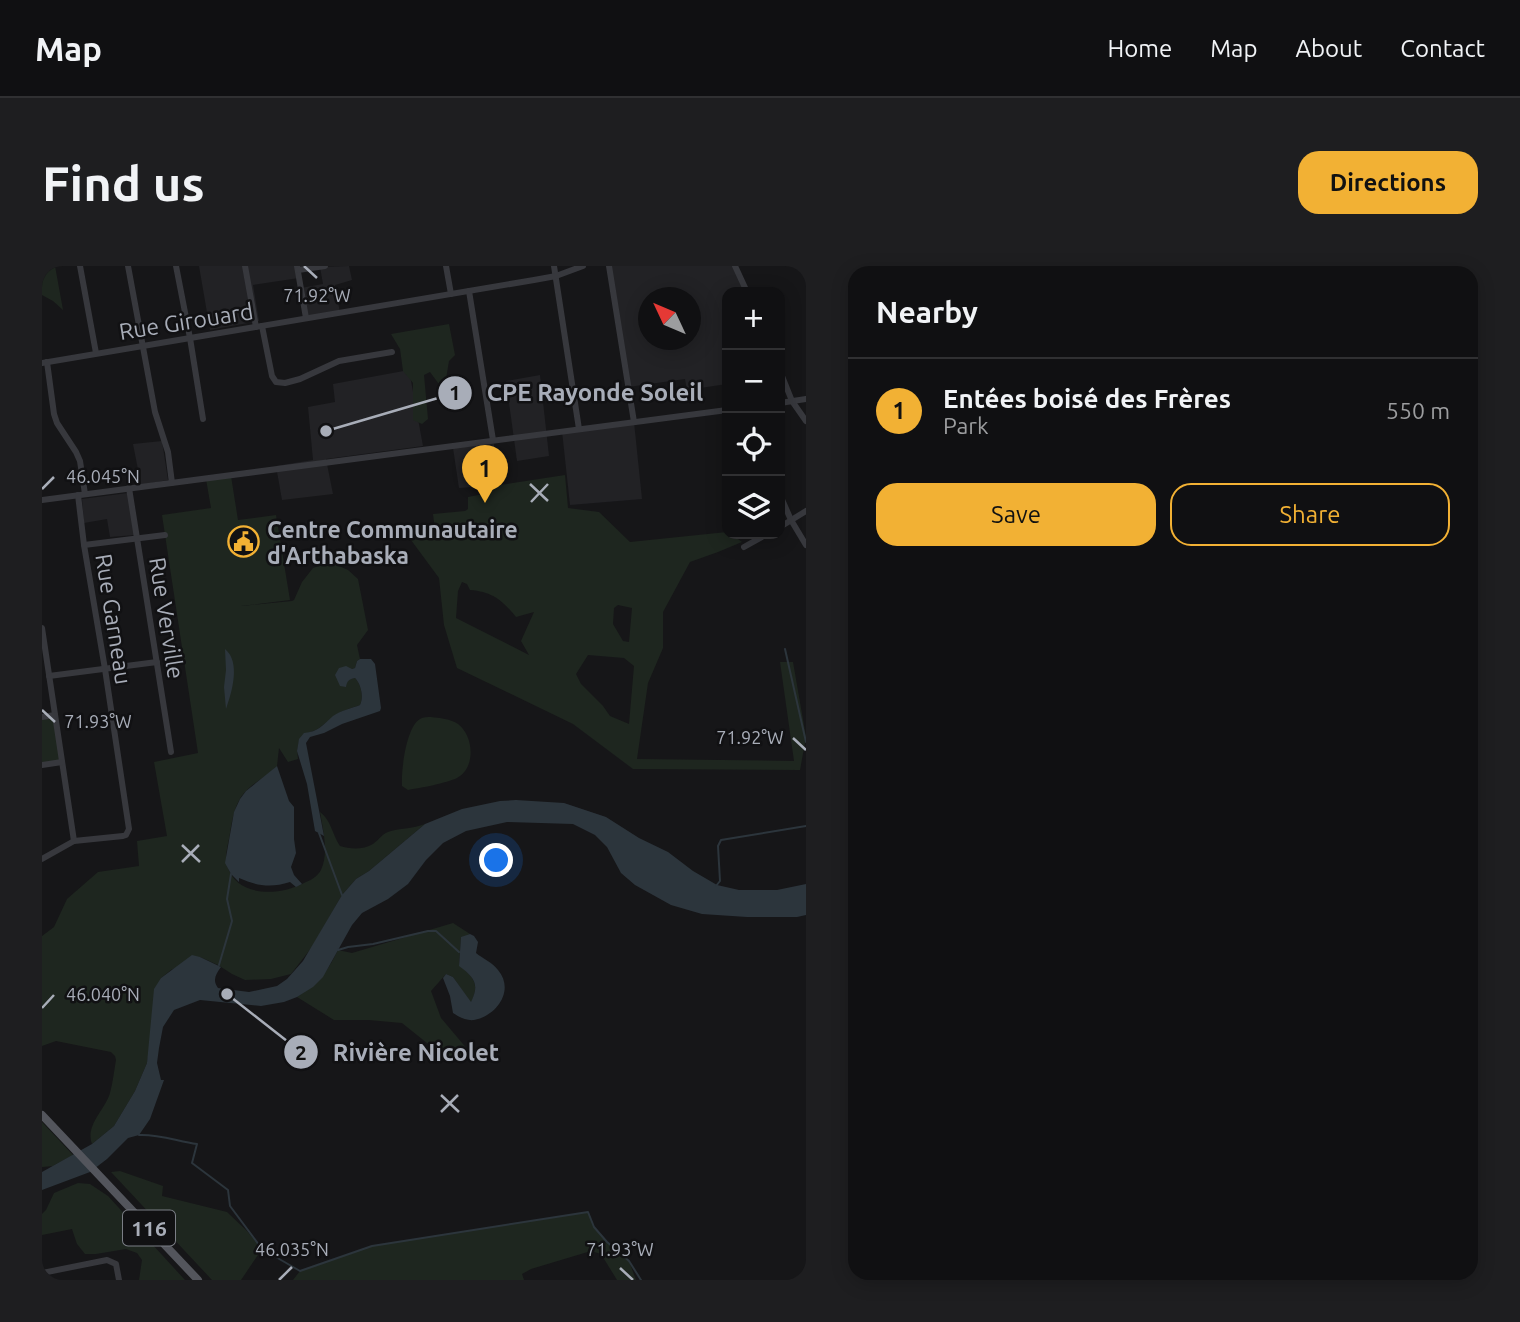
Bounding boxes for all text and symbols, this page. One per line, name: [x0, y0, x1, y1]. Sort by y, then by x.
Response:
text: Map: [35, 30, 102, 67]
text: Home: [1107, 35, 1172, 62]
text: Map: [1210, 35, 1257, 62]
text: About: [1295, 35, 1362, 62]
text: Contact: [1400, 35, 1485, 62]
button: Directions: [1298, 151, 1478, 214]
text: Find us: [42, 155, 205, 210]
text: 71.92°W: [283, 285, 351, 305]
north arrow: [638, 287, 701, 350]
map controls: [722, 287, 785, 539]
button: +: [722, 287, 785, 350]
text: Nearby: [876, 295, 978, 329]
street label: Rue Girouard: [117, 298, 255, 344]
button: −: [722, 350, 785, 413]
callout: CPE Rayonde Soleil: [438, 370, 718, 415]
text: CPE Rayonde Soleil: [487, 379, 703, 406]
text: 1: [449, 380, 461, 404]
text: Entées boisé des Frères: [943, 384, 1231, 413]
text: 1: [893, 398, 905, 423]
text: 550 m: [1386, 398, 1450, 423]
button: locate: [722, 413, 785, 476]
text: Park: [943, 413, 989, 438]
pin: 1: [462, 445, 508, 503]
text: 46.045°N: [66, 466, 140, 486]
button: layers: [722, 476, 785, 539]
button: Save: [876, 483, 1156, 546]
button: Share: [1170, 483, 1450, 546]
place label: Centre Communautaire d'Arthabaska: [267, 517, 518, 568]
public building icon: Centre Communautaire d'Arthabaska: [227, 525, 261, 559]
street label: Rue Garneau: [91, 552, 137, 686]
street label: Rue Verville: [145, 555, 189, 681]
text: 71.93°W: [64, 711, 132, 731]
text: 71.92°W: [716, 727, 784, 747]
your location: [479, 843, 513, 877]
text: 46.040°N: [66, 984, 140, 1004]
callout: Rivière Nicolet: [284, 1030, 513, 1075]
text: Rivière Nicolet: [333, 1039, 499, 1066]
text: 2: [295, 1040, 307, 1064]
road number: 116: [123, 1210, 175, 1245]
text: 46.035°N: [255, 1239, 329, 1259]
text: 71.93°W: [586, 1239, 654, 1259]

